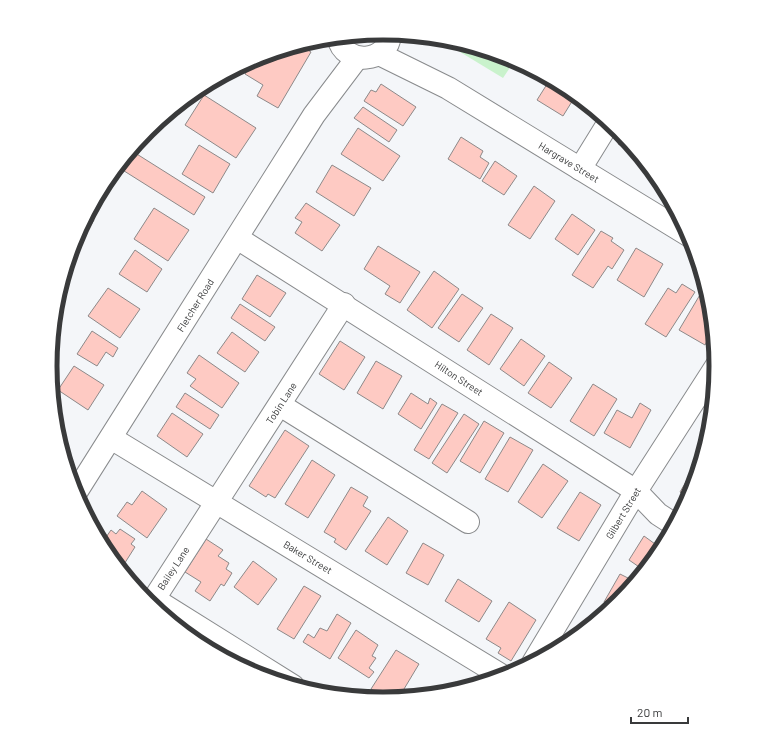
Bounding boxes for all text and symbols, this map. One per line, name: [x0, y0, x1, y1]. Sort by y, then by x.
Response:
street label: Hargrave Street: [537, 139, 602, 185]
street label: Fletcher Road: [174, 276, 216, 334]
street label: Hilton Street: [433, 358, 486, 398]
street label: Tobin Lane: [263, 380, 299, 426]
street label: Gilbert Street: [603, 485, 643, 541]
street label: Baker Street: [282, 538, 335, 576]
street label: Bailey Lane: [155, 544, 191, 592]
scale bar: [631, 699, 688, 725]
text: 20 m: [637, 705, 663, 719]

